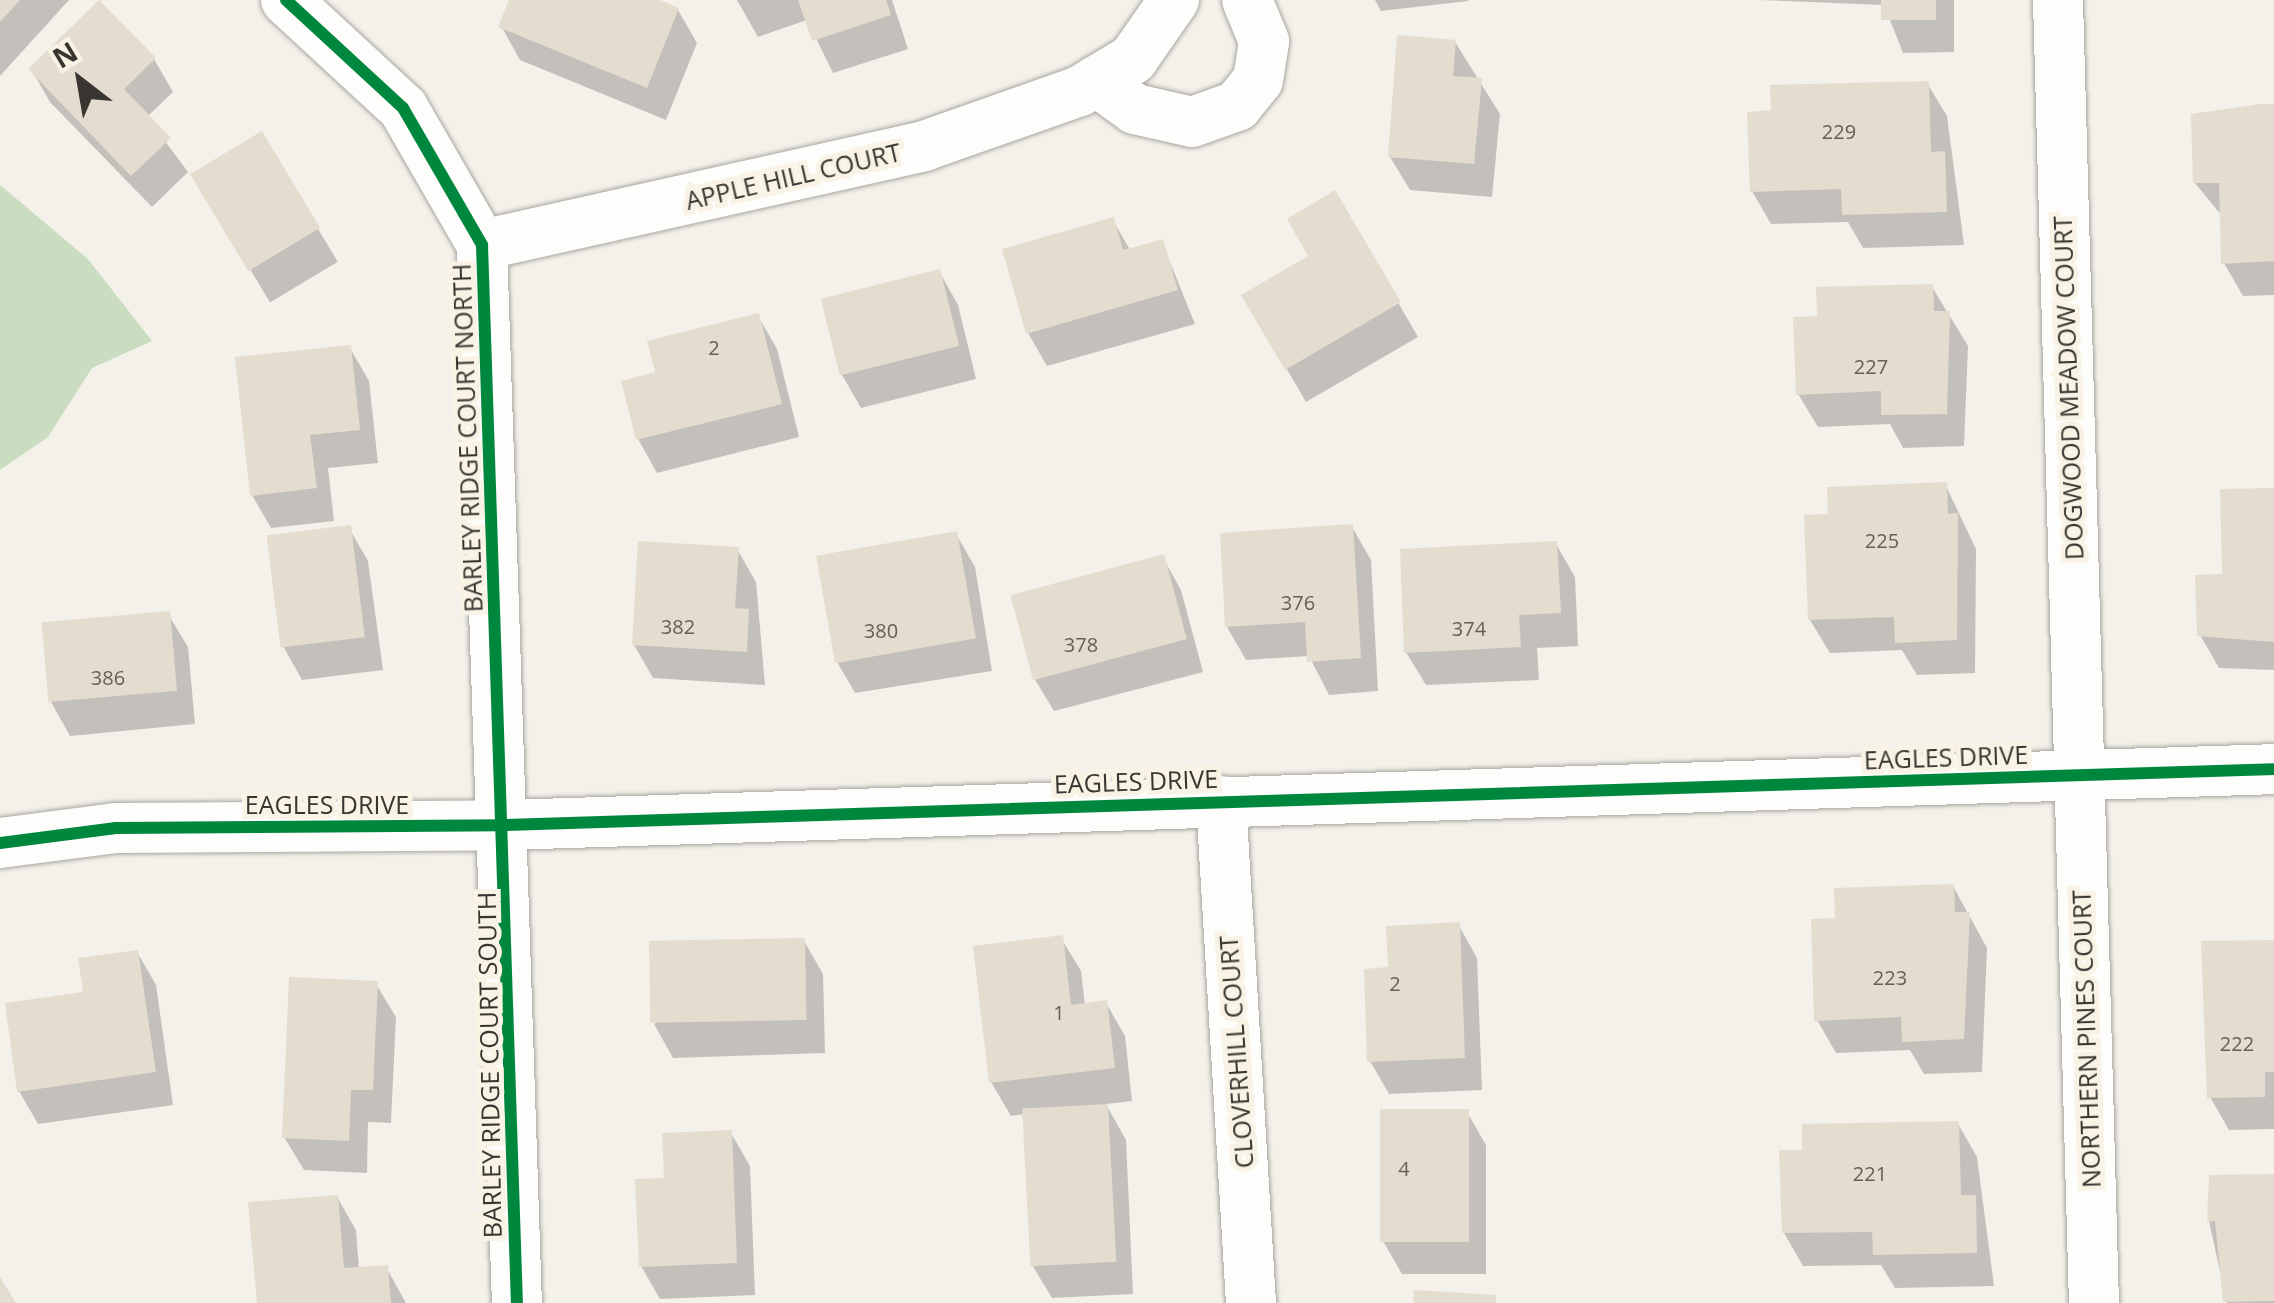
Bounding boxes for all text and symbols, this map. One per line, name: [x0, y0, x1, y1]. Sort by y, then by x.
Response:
north arrow: [30, 30, 130, 130]
text: N: [45, 32, 84, 76]
house number: 229: [1822, 119, 1856, 143]
street label: APPLE HILL COURT: [682, 137, 904, 215]
street label: DOGWOOD MEADOW COURT: [2047, 215, 2089, 561]
street label: BARLEY RIDGE COURT NORTH: [446, 263, 488, 613]
house number: 2: [708, 335, 720, 359]
house number: 227: [1854, 354, 1888, 378]
house number: 225: [1865, 528, 1899, 552]
house number: 376: [1281, 590, 1315, 614]
house number: 382: [661, 614, 695, 638]
house number: 374: [1452, 616, 1486, 640]
house number: 380: [864, 618, 898, 642]
house number: 378: [1064, 632, 1098, 656]
house number: 386: [91, 665, 125, 689]
street label: EAGLES DRIVE: [1863, 739, 2029, 775]
street label: EAGLES DRIVE: [1053, 763, 1219, 799]
street label: EAGLES DRIVE: [245, 789, 409, 819]
street label: NORTHERN PINES COURT: [2066, 890, 2106, 1188]
street label: BARLEY RIDGE COURT SOUTH: [471, 891, 507, 1239]
street label: CLOVERHILL COURT: [1213, 935, 1259, 1169]
house number: 223: [1873, 965, 1907, 989]
house number: 2: [1389, 971, 1401, 995]
house number: 1: [1053, 1000, 1065, 1024]
house number: 222: [2220, 1031, 2254, 1055]
house number: 4: [1398, 1156, 1410, 1180]
house number: 221: [1853, 1161, 1887, 1185]

